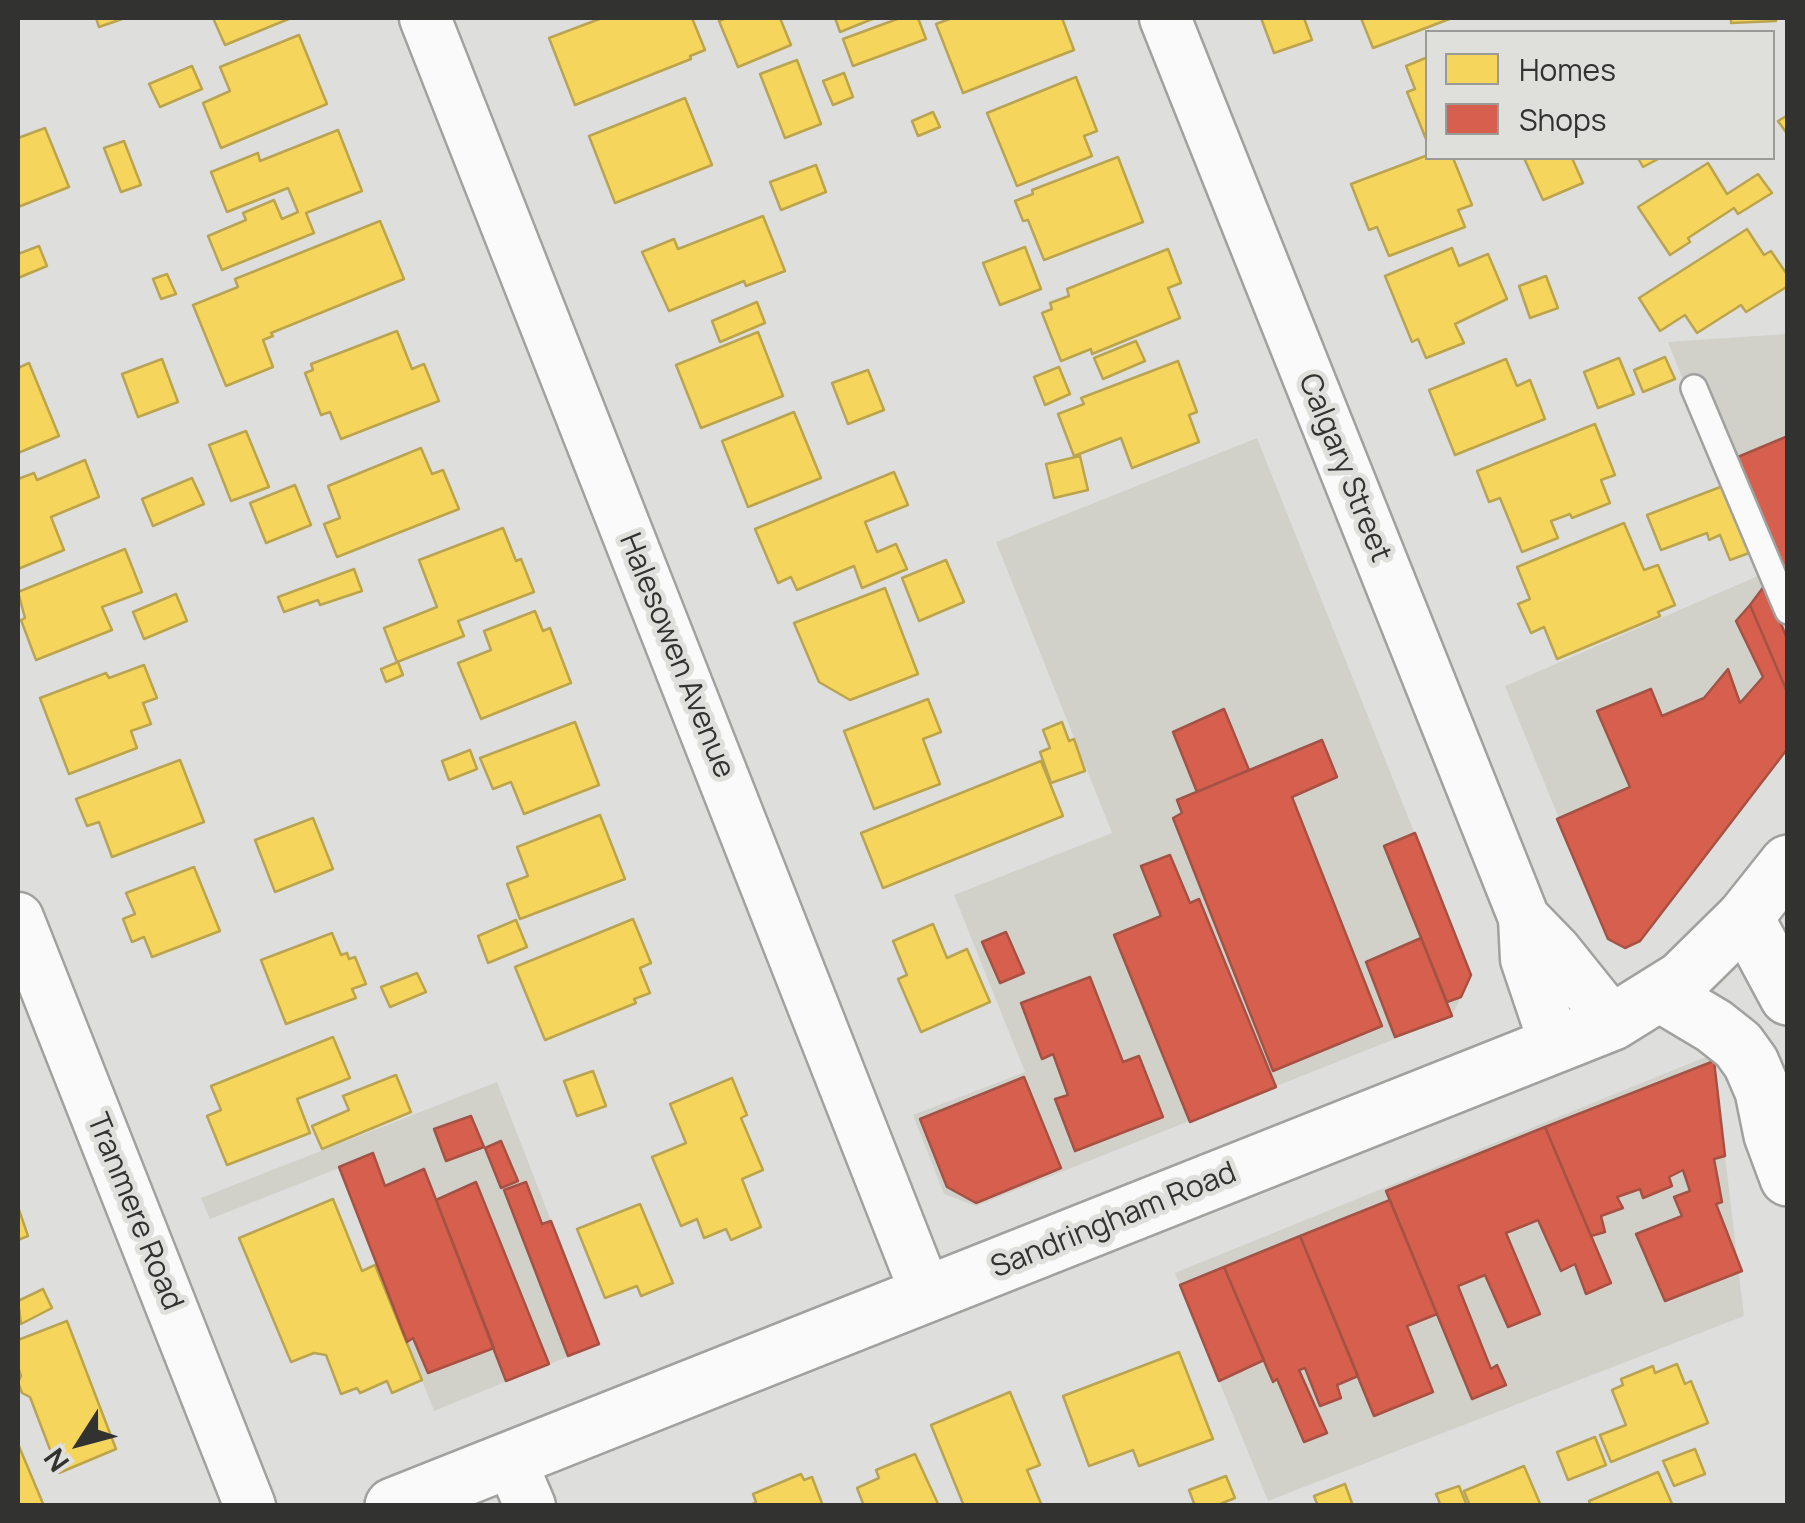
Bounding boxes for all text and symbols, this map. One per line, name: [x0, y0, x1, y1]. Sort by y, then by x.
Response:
legend: [1425, 30, 1775, 160]
text: Homes: [1519, 49, 1616, 90]
text: Shops: [1519, 99, 1606, 140]
street label: Calgary Street: [1290, 368, 1398, 568]
street label: Halesowen Avenue: [610, 528, 742, 784]
street label: Tranmere Road: [78, 1108, 190, 1316]
street label: Sandringham Road: [986, 1155, 1242, 1287]
north arrow: [30, 1393, 130, 1493]
text: N: [34, 1441, 77, 1480]

